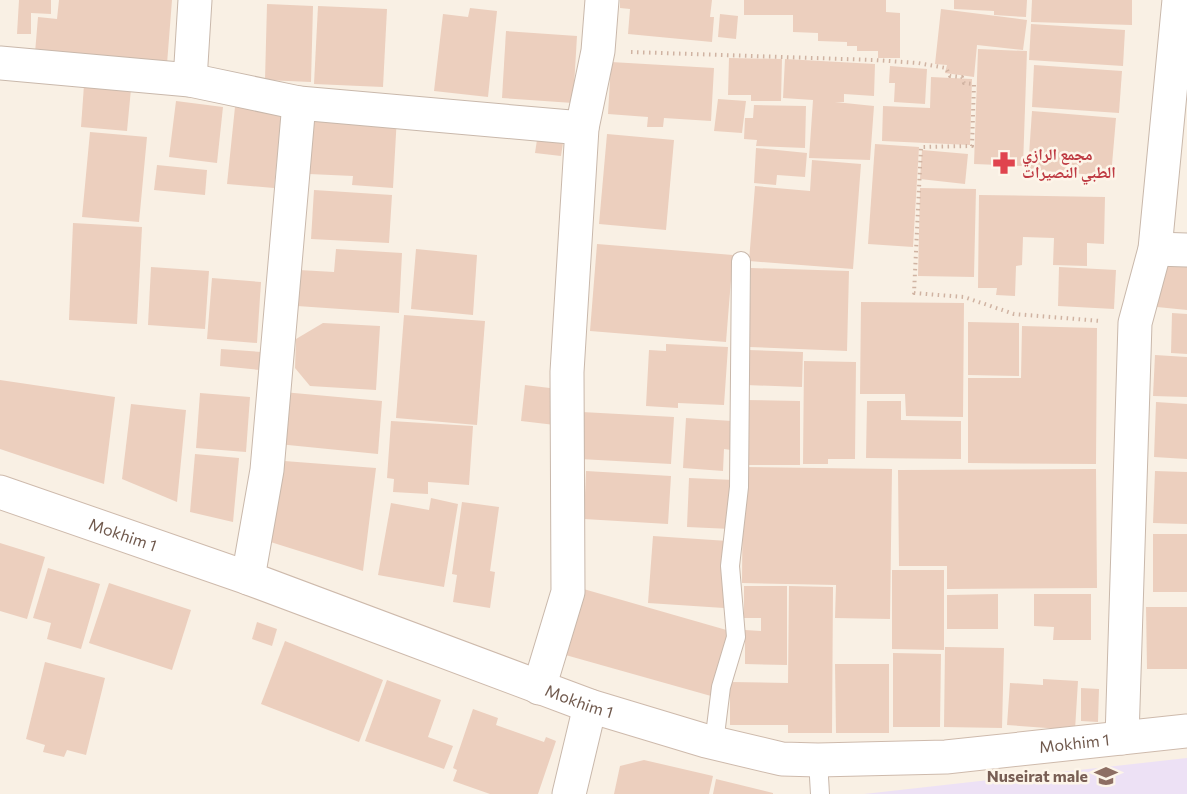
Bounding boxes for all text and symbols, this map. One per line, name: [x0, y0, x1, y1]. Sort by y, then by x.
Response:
place label: مجمع الرازي الطبي النصيرات: [1022, 144, 1116, 185]
pharmacy icon: مجمع الرازي الطبي النصيرات: [991, 150, 1017, 176]
street label: Mokhim 1: [86, 514, 160, 555]
street label: Mokhim 1: [543, 680, 616, 721]
street label: Mokhim 1: [1038, 729, 1110, 756]
school or university icon: Nuseirat male: [1093, 763, 1119, 789]
place label: Nuseirat male: [987, 766, 1088, 785]

